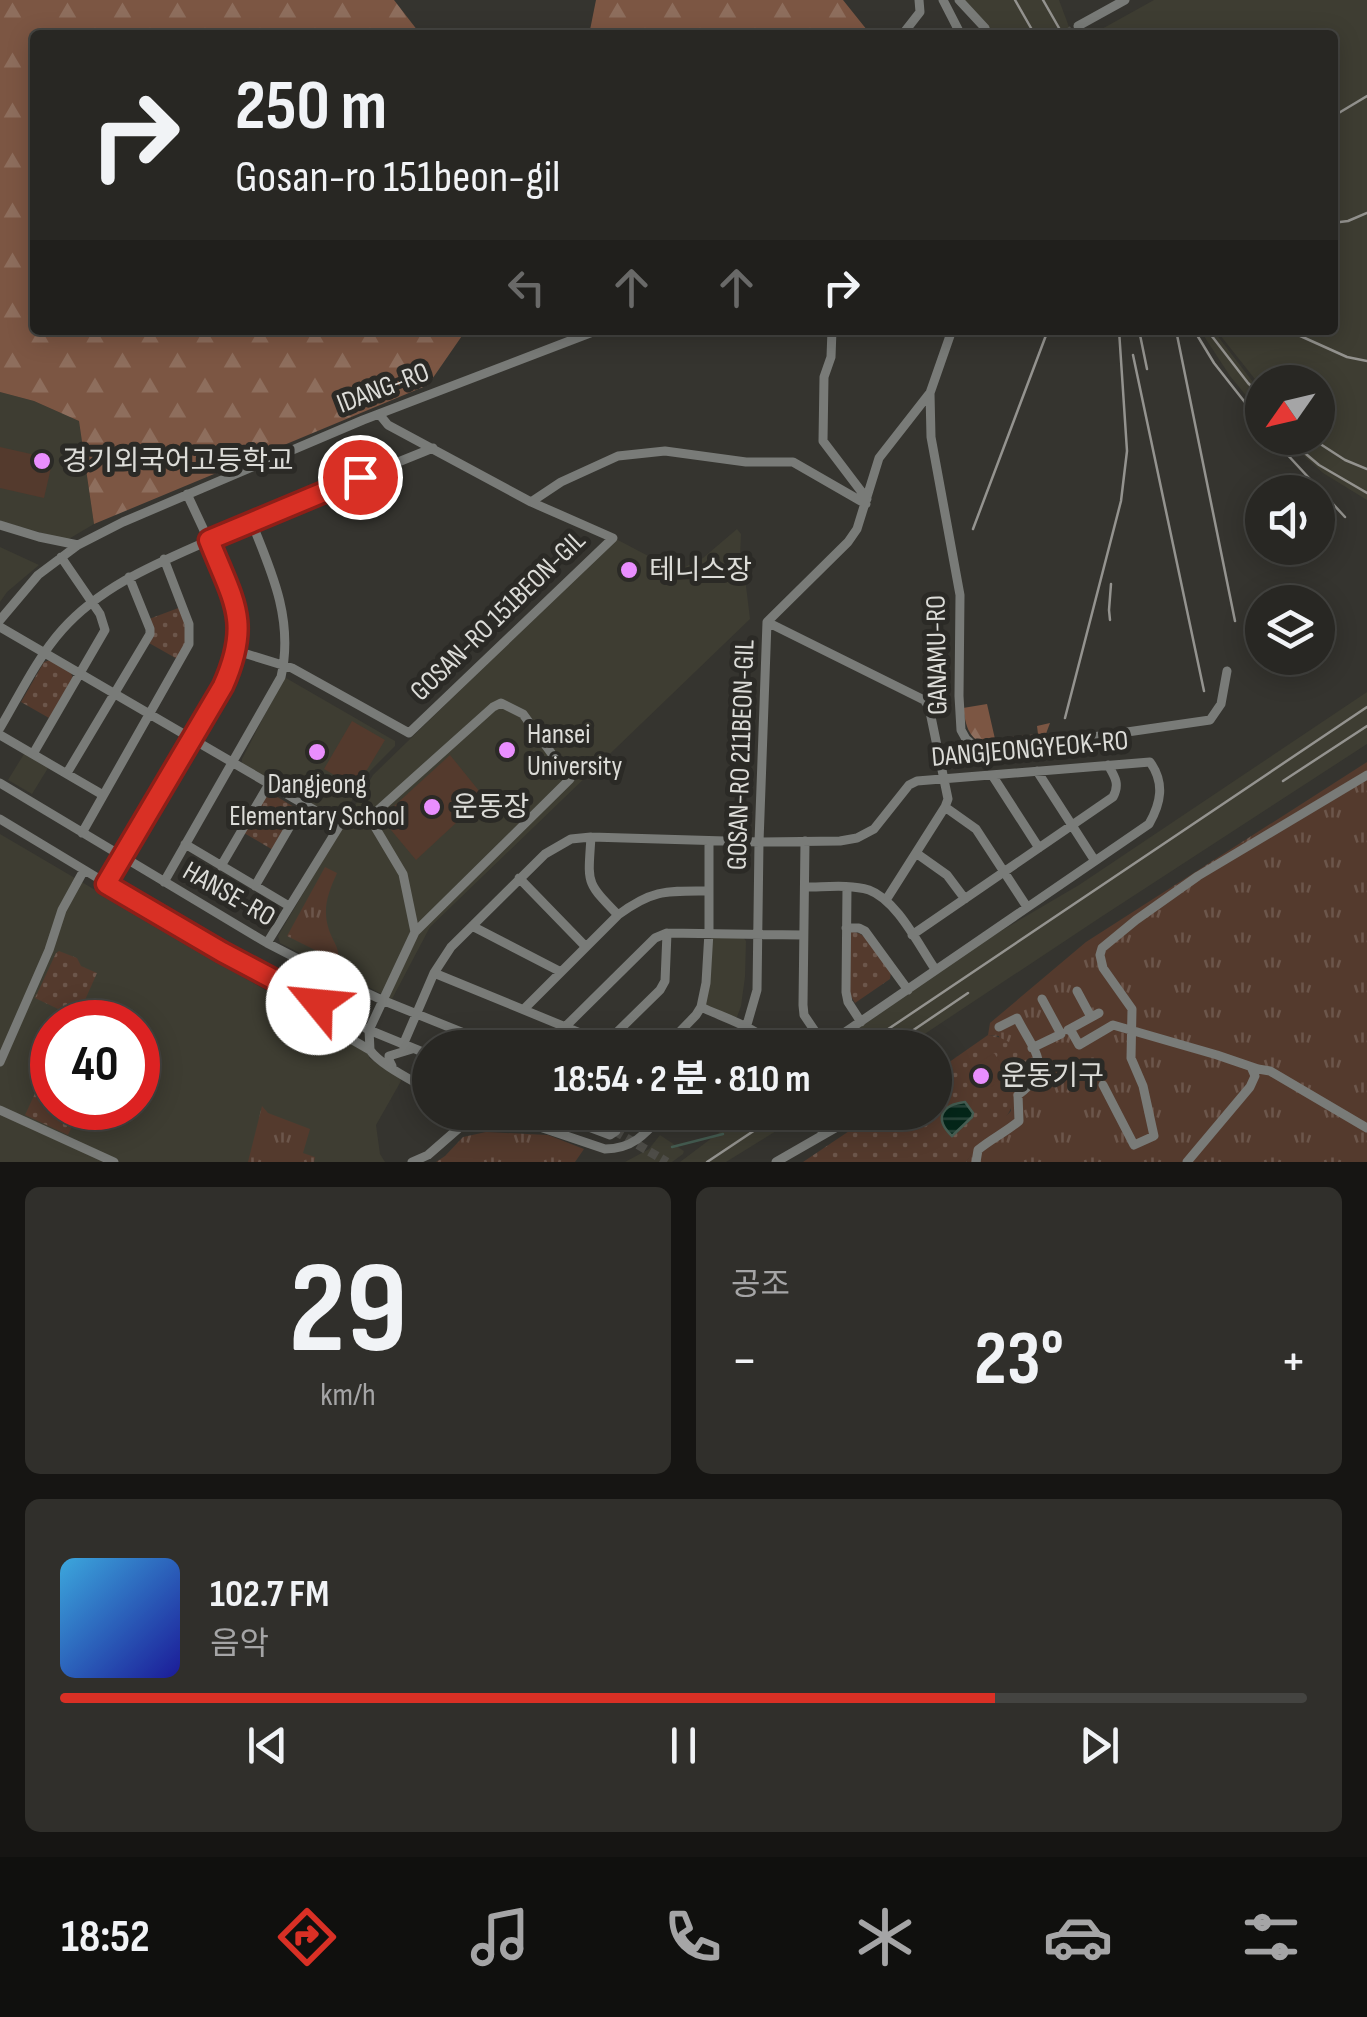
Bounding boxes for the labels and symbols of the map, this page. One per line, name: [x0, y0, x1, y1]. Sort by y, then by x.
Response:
street label: IDANG-RO: [332, 355, 434, 421]
north arrow: [1245, 365, 1335, 455]
pin: [318, 435, 403, 520]
place label: 경기외국어고등학교: [62, 445, 294, 478]
marker: 경기외국어고등학교: [31, 450, 53, 472]
street label: GOSAN-RO 151BEON-GIL: [404, 524, 592, 708]
place label: 테니스장: [649, 554, 752, 587]
marker: 테니스장: [618, 559, 640, 581]
street label: GANAMU-RO: [919, 595, 955, 715]
street label: GOSAN-RO 211BEON-GIL: [720, 639, 762, 871]
place label: Hansei University: [527, 718, 622, 783]
street label: DANGJEONGYEOK-RO: [930, 724, 1130, 774]
marker: Hansei University: [496, 739, 518, 761]
marker: Dangjeong Elementary School: [306, 741, 328, 763]
place label: Dangjeong Elementary School: [229, 768, 405, 833]
place label: 운동장: [452, 791, 529, 824]
marker: 운동장: [421, 796, 443, 818]
street label: HANSE-RO: [177, 854, 281, 934]
position arrow: [266, 951, 370, 1055]
speed limit sign: 40: [30, 1000, 160, 1130]
place label: 운동기구: [1001, 1060, 1104, 1093]
marker: 운동기구: [970, 1065, 992, 1087]

